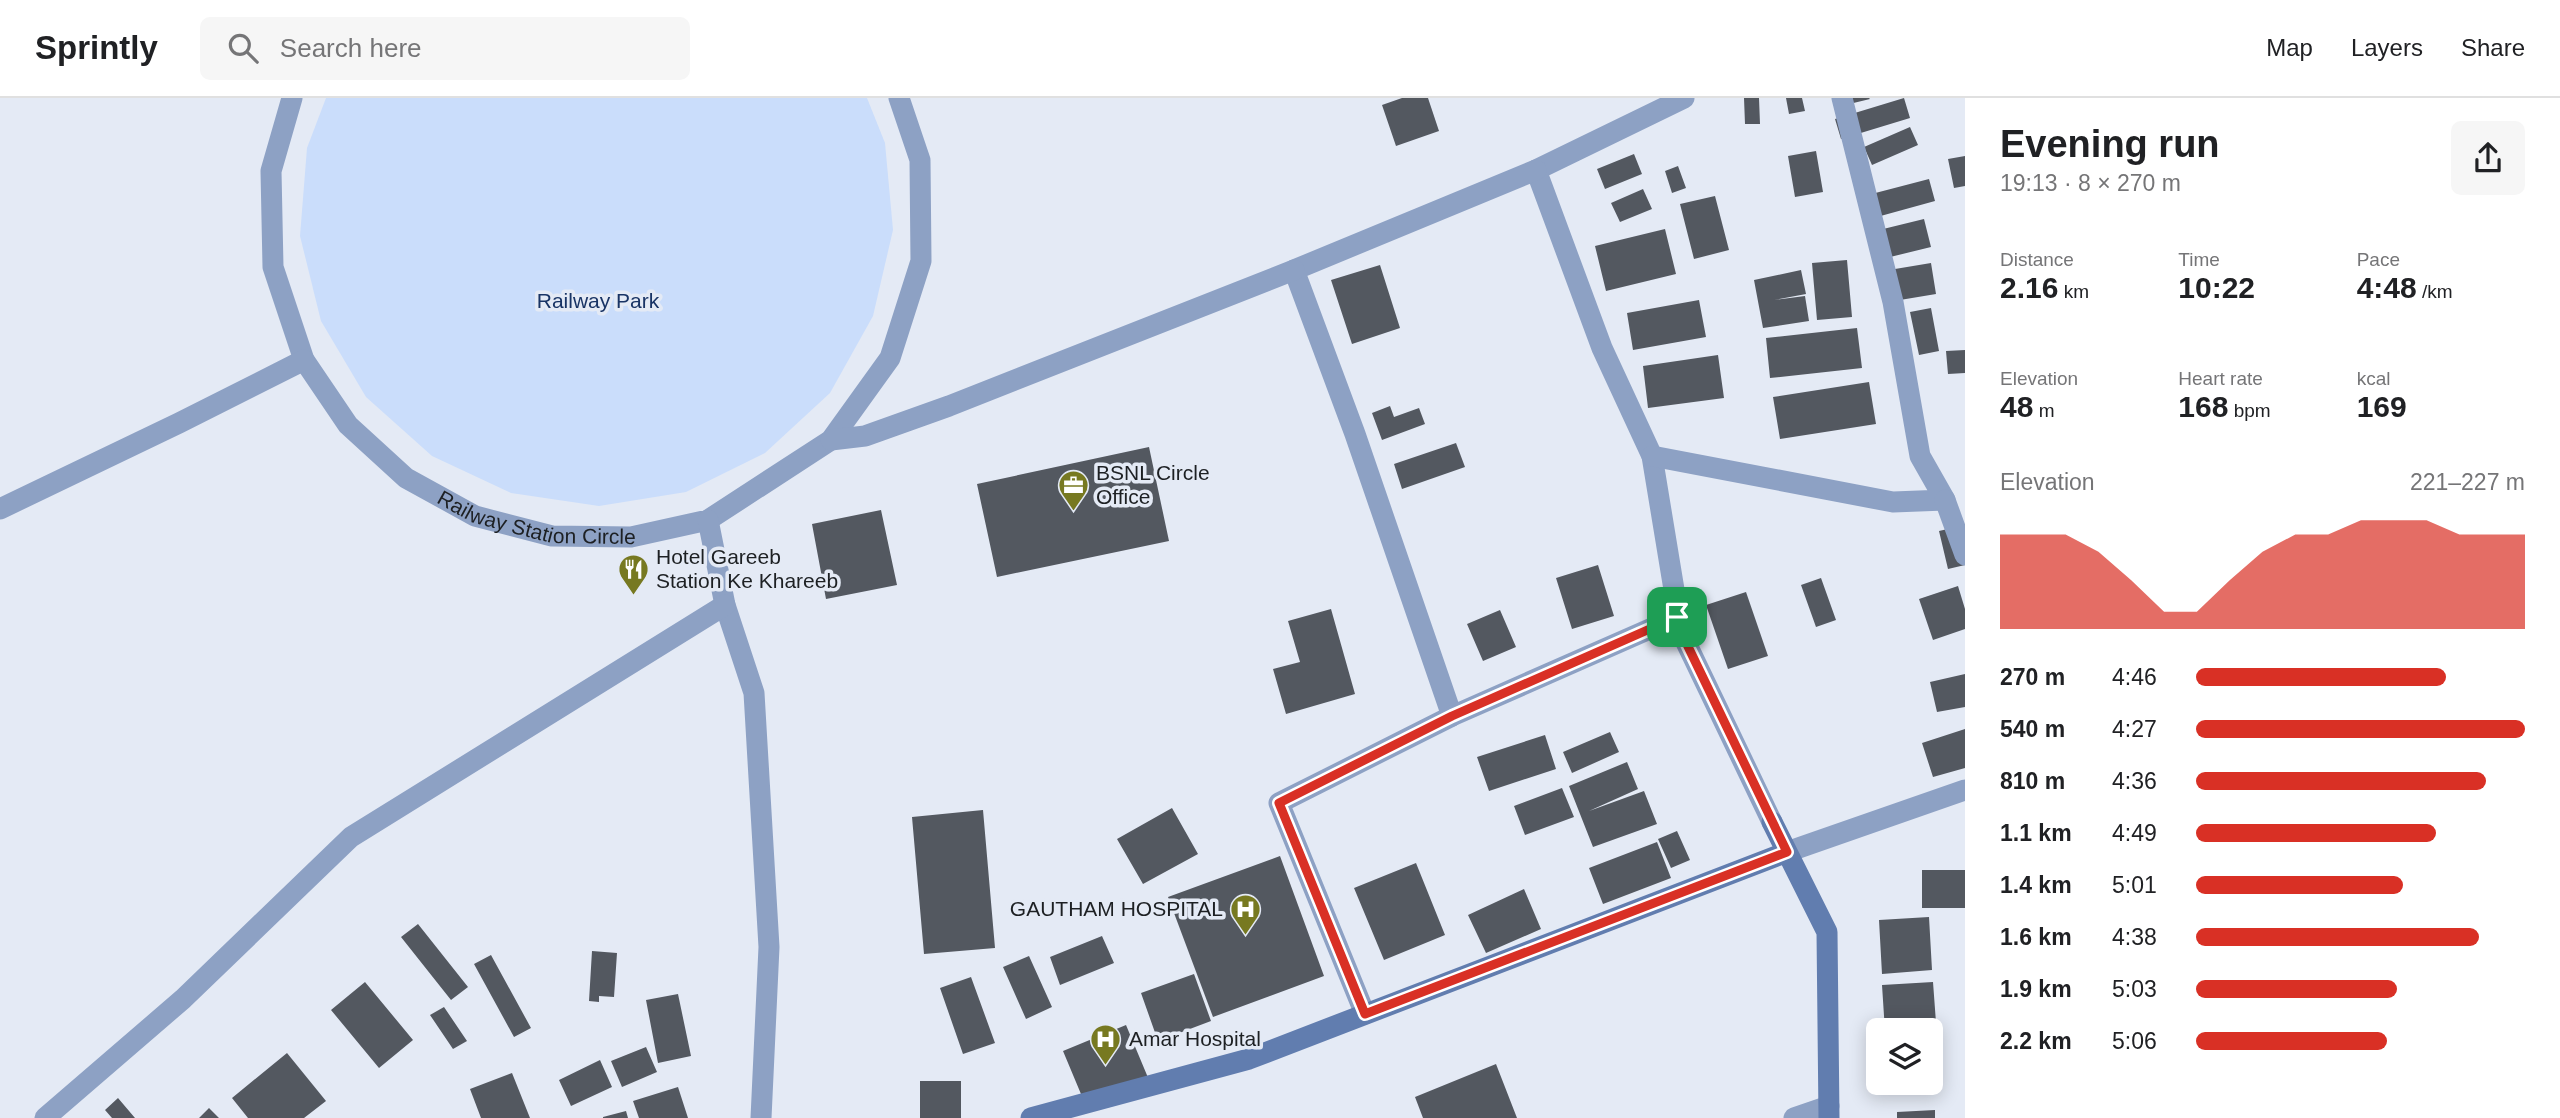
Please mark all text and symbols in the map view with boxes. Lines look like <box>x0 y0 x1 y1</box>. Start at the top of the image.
search box <box>200 17 690 80</box>
text: Sprintly <box>35 29 158 66</box>
icon: search <box>224 29 262 67</box>
text: Search here <box>280 33 422 63</box>
text: Map <box>2266 34 2313 61</box>
text: Layers <box>2351 34 2423 61</box>
text: Share <box>2461 34 2525 61</box>
button: share <box>2451 121 2525 195</box>
text: Evening run <box>2000 123 2220 165</box>
text: 19:13 · 8 × 270 m <box>2000 170 2181 196</box>
text: Distance <box>2000 249 2074 270</box>
text: Time <box>2178 249 2220 270</box>
text: Pace <box>2357 249 2400 270</box>
text: 2.16 <box>2000 271 2058 304</box>
text: 10:22 <box>2178 271 2255 304</box>
text: 4:48 <box>2357 271 2417 304</box>
text: km <box>2058 281 2089 302</box>
text: /km <box>2417 281 2453 302</box>
park label: Railway Park <box>537 289 660 312</box>
text: Elevation <box>2000 368 2078 389</box>
text: Heart rate <box>2178 368 2263 389</box>
text: kcal <box>2357 368 2390 389</box>
text: 48 <box>2000 390 2033 423</box>
text: 168 <box>2178 390 2228 423</box>
text: 169 <box>2357 390 2407 423</box>
text: m <box>2033 400 2054 421</box>
text: bpm <box>2228 400 2271 421</box>
place label: BSNL Circle Office <box>1096 461 1210 508</box>
office icon: BSNL Circle Office <box>1056 468 1090 512</box>
text: Elevation <box>2000 469 2095 495</box>
text: 221–227 m <box>2410 469 2525 495</box>
street label: Railway Station Circle <box>434 486 636 548</box>
place label: Hotel Gareeb Station Ke Khareeb <box>656 545 838 592</box>
restaurant icon: Hotel Gareeb Station Ke Khareeb <box>616 552 650 596</box>
pin <box>1647 587 1707 647</box>
icon: arrive <box>1658 598 1696 636</box>
text: 270 m <box>2000 664 2065 690</box>
text: 4:46 <box>2112 664 2157 690</box>
text: 540 m <box>2000 716 2065 742</box>
text: 4:27 <box>2112 716 2157 742</box>
text: 810 m <box>2000 768 2065 794</box>
text: 4:36 <box>2112 768 2157 794</box>
text: 1.1 km <box>2000 820 2072 846</box>
text: 4:49 <box>2112 820 2157 846</box>
text: 1.4 km <box>2000 872 2072 898</box>
text: 5:01 <box>2112 872 2157 898</box>
hospital icon: GAUTHAM HOSPITAL <box>1229 892 1263 936</box>
place label: GAUTHAM HOSPITAL <box>1010 897 1223 920</box>
text: 1.6 km <box>2000 924 2072 950</box>
text: 4:38 <box>2112 924 2157 950</box>
text: 1.9 km <box>2000 976 2072 1002</box>
text: 5:03 <box>2112 976 2157 1002</box>
map controls <box>1866 1018 1943 1095</box>
button: layers <box>1866 1018 1943 1095</box>
hospital icon: Amar Hospital <box>1089 1022 1123 1066</box>
place label: Amar Hospital <box>1129 1027 1261 1050</box>
text: 2.2 km <box>2000 1028 2072 1054</box>
text: 5:06 <box>2112 1028 2157 1054</box>

